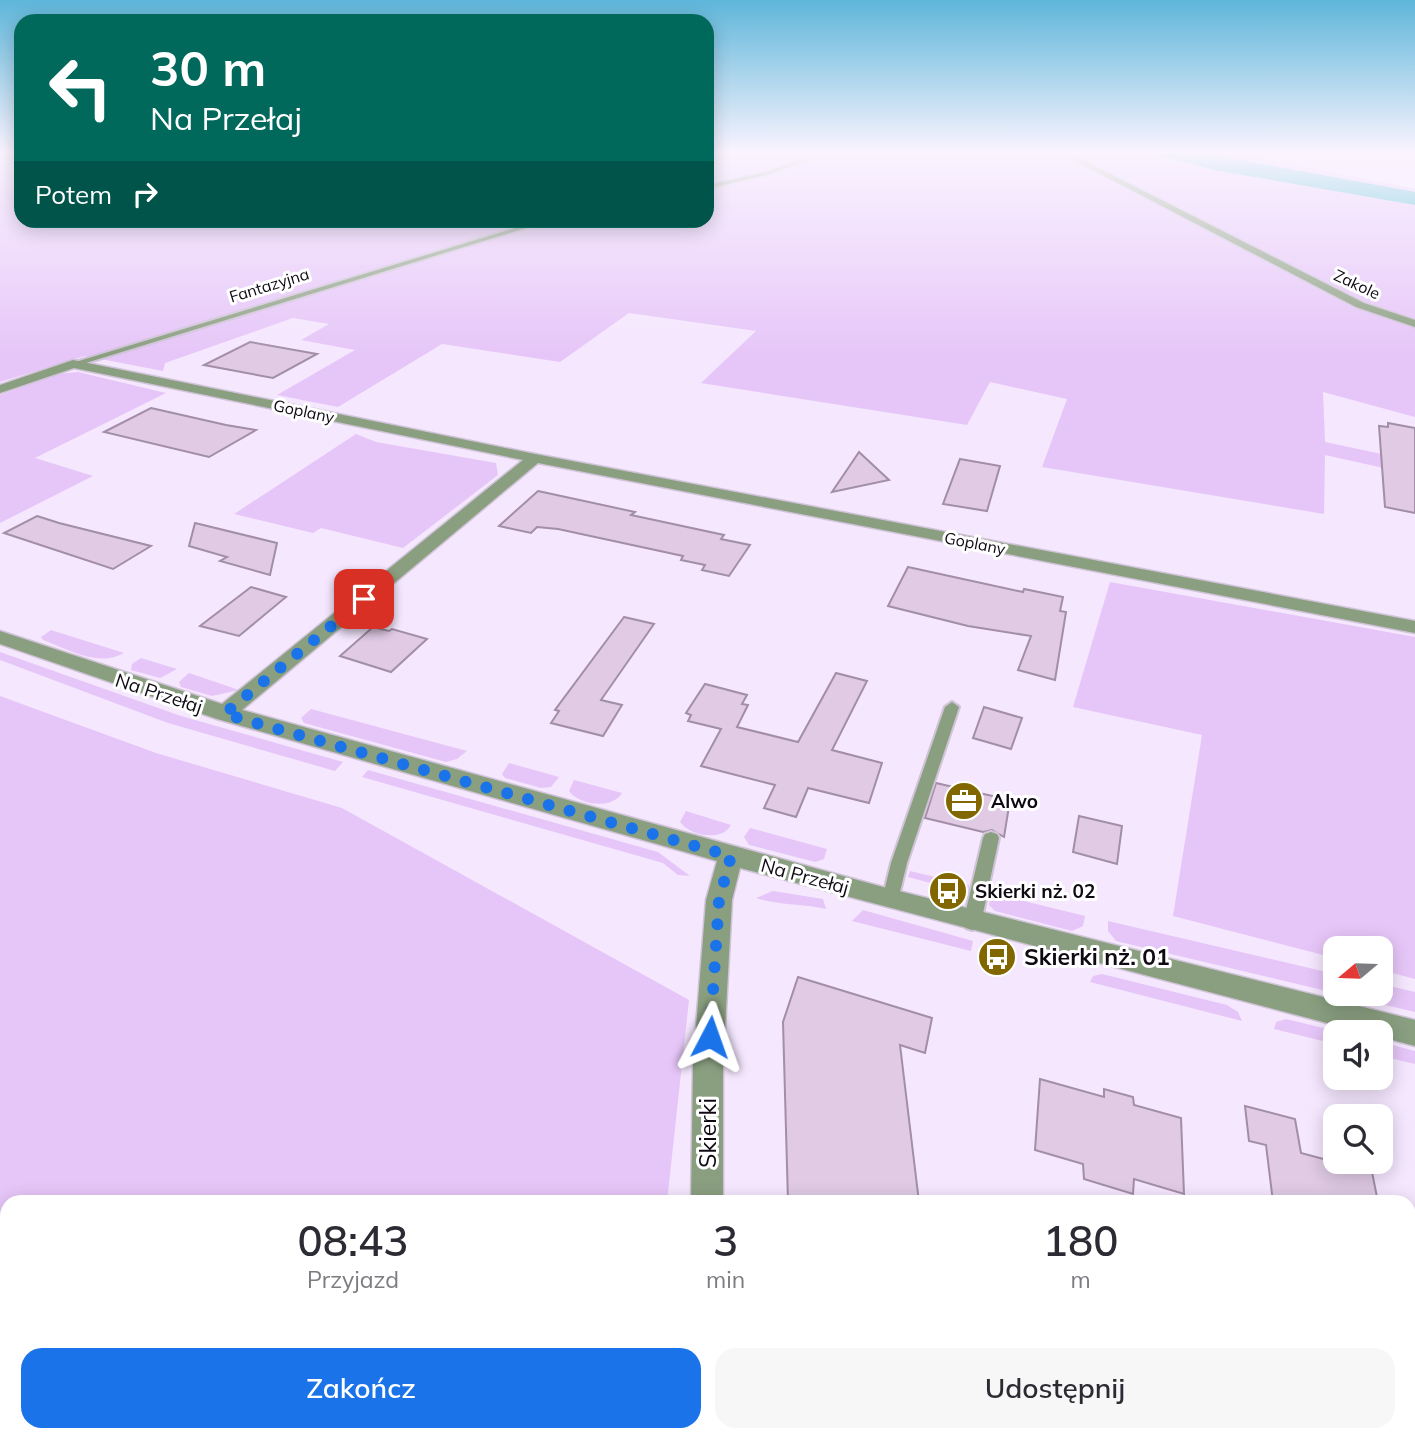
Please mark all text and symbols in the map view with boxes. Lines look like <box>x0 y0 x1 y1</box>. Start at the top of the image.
text: 30 m <box>150 37 266 98</box>
icon: left <box>35 42 126 133</box>
text: Na Przełaj <box>150 98 302 138</box>
icon: right <box>126 175 164 213</box>
text: Potem <box>35 178 112 211</box>
street label: Fantazyjna <box>227 263 311 307</box>
street label: Zakole <box>1331 265 1383 303</box>
street label: Goplany <box>272 395 337 427</box>
street label: Goplany <box>943 527 1008 559</box>
pin <box>334 569 394 629</box>
icon: arrive <box>345 580 383 618</box>
street label: Na Przełaj <box>112 668 206 718</box>
office icon: Alwo <box>943 780 985 822</box>
place label: Alwo <box>991 789 1038 813</box>
street label: Na Przełaj <box>758 853 852 899</box>
bus stop icon: Skierki nż. 02 <box>927 870 969 912</box>
place label: Skierki nż. 02 <box>975 879 1095 903</box>
bus stop icon: Skierki nż. 01 <box>976 936 1018 978</box>
north arrow <box>1323 936 1393 1006</box>
map controls <box>1323 936 1393 1174</box>
place label: Skierki nż. 01 <box>1024 942 1170 971</box>
position arrow <box>673 1000 747 1074</box>
button: sound <box>1323 1020 1393 1090</box>
street label: Skierki <box>693 1098 722 1168</box>
button: search <box>1323 1104 1393 1174</box>
text: 08:43 <box>298 1214 408 1267</box>
text: 3 <box>713 1214 738 1267</box>
text: 180 <box>1043 1214 1118 1267</box>
text: Przyjazd <box>307 1265 399 1294</box>
text: min <box>706 1265 745 1294</box>
text: m <box>1070 1265 1091 1294</box>
button: Zakończ <box>21 1348 701 1428</box>
button: Udostępnij <box>715 1348 1395 1428</box>

